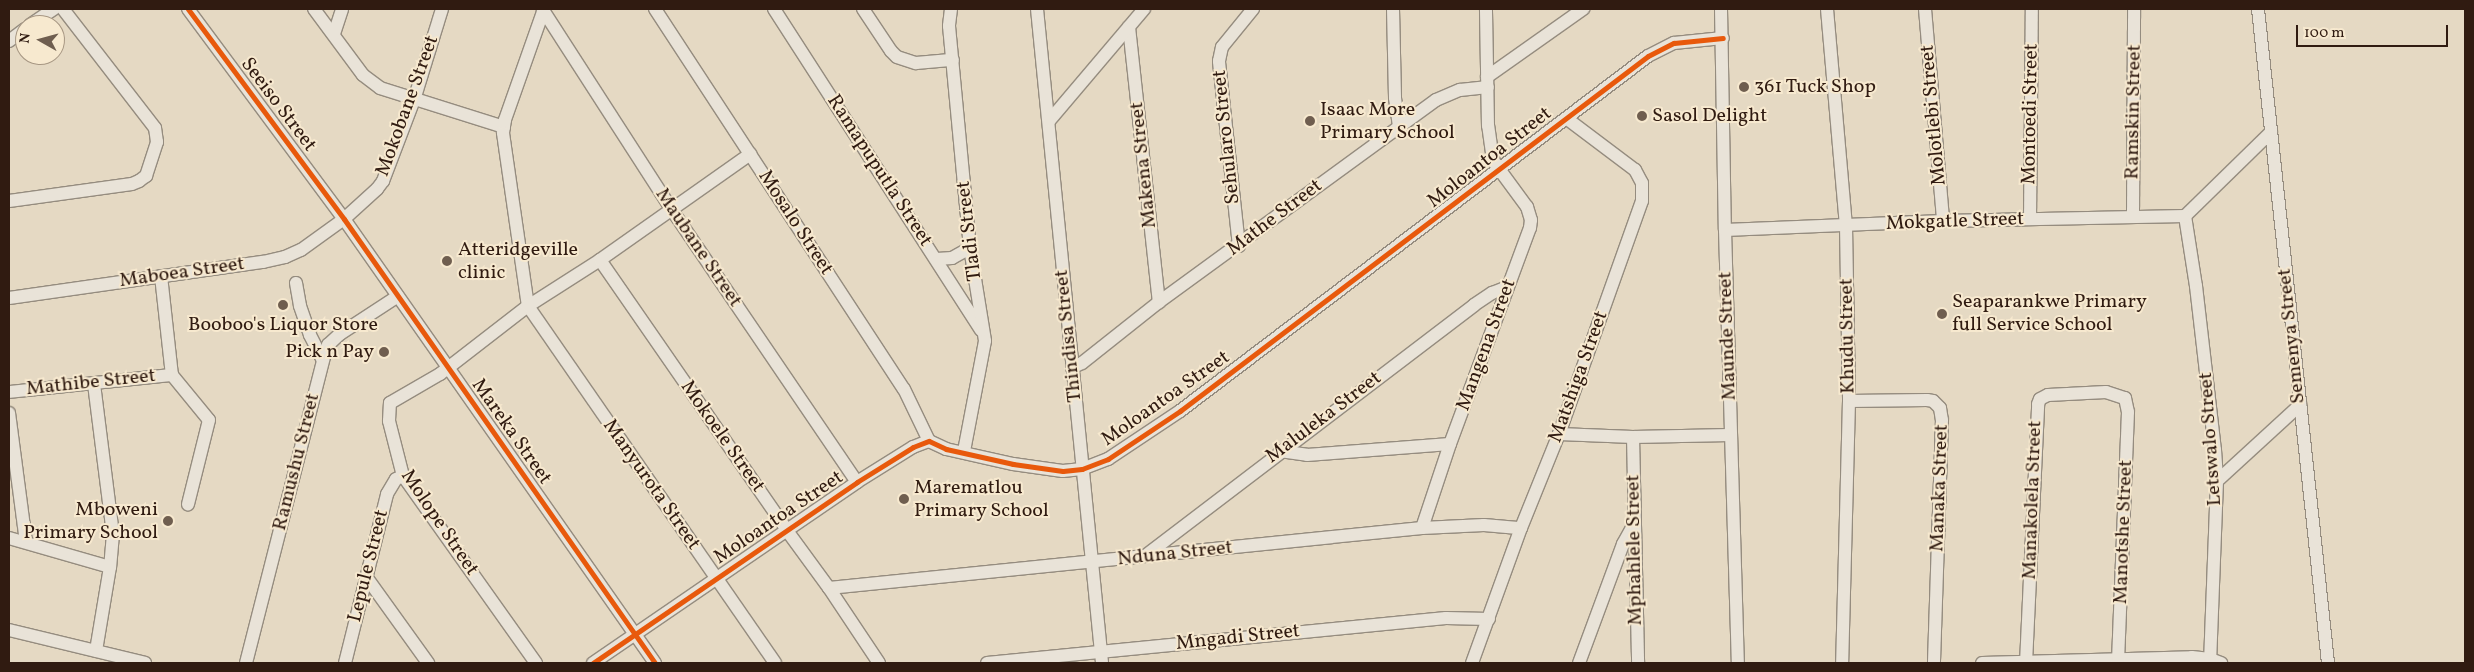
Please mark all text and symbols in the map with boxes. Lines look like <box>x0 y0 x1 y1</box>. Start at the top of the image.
north arrow <box>15 15 65 65</box>
scale bar <box>2299 15 2452 47</box>
text: 100 m <box>2304 23 2344 44</box>
text: N <box>16 32 36 44</box>
street label: Mokobane Street <box>371 32 445 180</box>
street label: Montoedi Street <box>2018 43 2044 185</box>
street label: Molotlebi Street <box>1916 44 1952 186</box>
street label: Ramskin Street <box>2121 44 2147 180</box>
street label: Seeiso Street <box>235 53 321 157</box>
street label: Sehularo Street <box>1208 69 1246 205</box>
place label: 361 Tuck Shop <box>1754 75 1877 99</box>
marker: 361 Tuck Shop <box>1738 81 1750 93</box>
street label: Ramapuputla Street <box>821 91 937 251</box>
place label: Isaac More Primary School <box>1320 98 1455 145</box>
street label: Makena Street <box>1125 101 1163 229</box>
street label: Moloantoa Street <box>1423 102 1557 214</box>
place label: Sasol Delight <box>1652 104 1767 128</box>
marker: Sasol Delight <box>1636 110 1648 122</box>
marker: Isaac More Primary School <box>1304 115 1316 127</box>
street label: Mosalo Street <box>752 166 838 280</box>
street label: Mathe Street <box>1223 174 1327 262</box>
street label: Tladi Street <box>952 179 988 283</box>
street label: Maubane Street <box>649 184 747 312</box>
street label: Mokgatle Street <box>1885 208 2025 236</box>
place label: Atteridgeville clinic <box>458 238 578 285</box>
street label: Maboea Street <box>118 252 246 294</box>
marker: Atteridgeville clinic <box>440 254 454 268</box>
street label: Semenya Street <box>2273 267 2311 405</box>
street label: Thindisa Street <box>1050 268 1088 404</box>
street label: Maunde Street <box>1714 271 1742 401</box>
street label: Mangena Street <box>1452 276 1522 414</box>
street label: Khudu Street <box>1835 278 1861 394</box>
place label: Seaparankwe Primary full Service School <box>1952 290 2147 337</box>
marker: Booboo's Liquor Store <box>277 299 289 311</box>
street label: Matshiga Street <box>1544 308 1614 446</box>
marker: Seaparankwe Primary full Service School <box>1936 308 1948 320</box>
place label: Booboo's Liquor Store <box>188 313 378 337</box>
place label: Pick n Pay <box>285 340 374 364</box>
marker: Pick n Pay <box>378 346 390 358</box>
street label: Moloantoa Street <box>1097 346 1235 452</box>
street label: Mathibe Street <box>25 364 157 402</box>
street label: Maluleka Street <box>1261 367 1387 469</box>
street label: Letswalo Street <box>2194 371 2228 507</box>
street label: Mareka Street <box>466 374 556 490</box>
street label: Mokoele Street <box>675 376 769 498</box>
street label: Ramushu Street <box>268 391 326 533</box>
street label: Manyurota Street <box>597 415 705 555</box>
street label: Manakolela Street <box>2018 420 2048 580</box>
street label: Manaka Street <box>1926 424 1954 552</box>
street label: Manotshe Street <box>2109 459 2139 605</box>
street label: Molope Street <box>395 465 483 581</box>
street label: Moloantoa Street <box>710 466 848 570</box>
street label: Mphahlele Street <box>1622 474 1648 626</box>
place label: Marematlou Primary School <box>914 476 1049 523</box>
marker: Marematlou Primary School <box>898 493 910 505</box>
place label: Mboweni Primary School <box>23 498 158 545</box>
street label: Lepule Street <box>343 507 395 625</box>
marker: Mboweni Primary School <box>162 515 174 527</box>
street label: Nduna Street <box>1116 536 1234 572</box>
street label: Mngadi Street <box>1175 620 1301 656</box>

